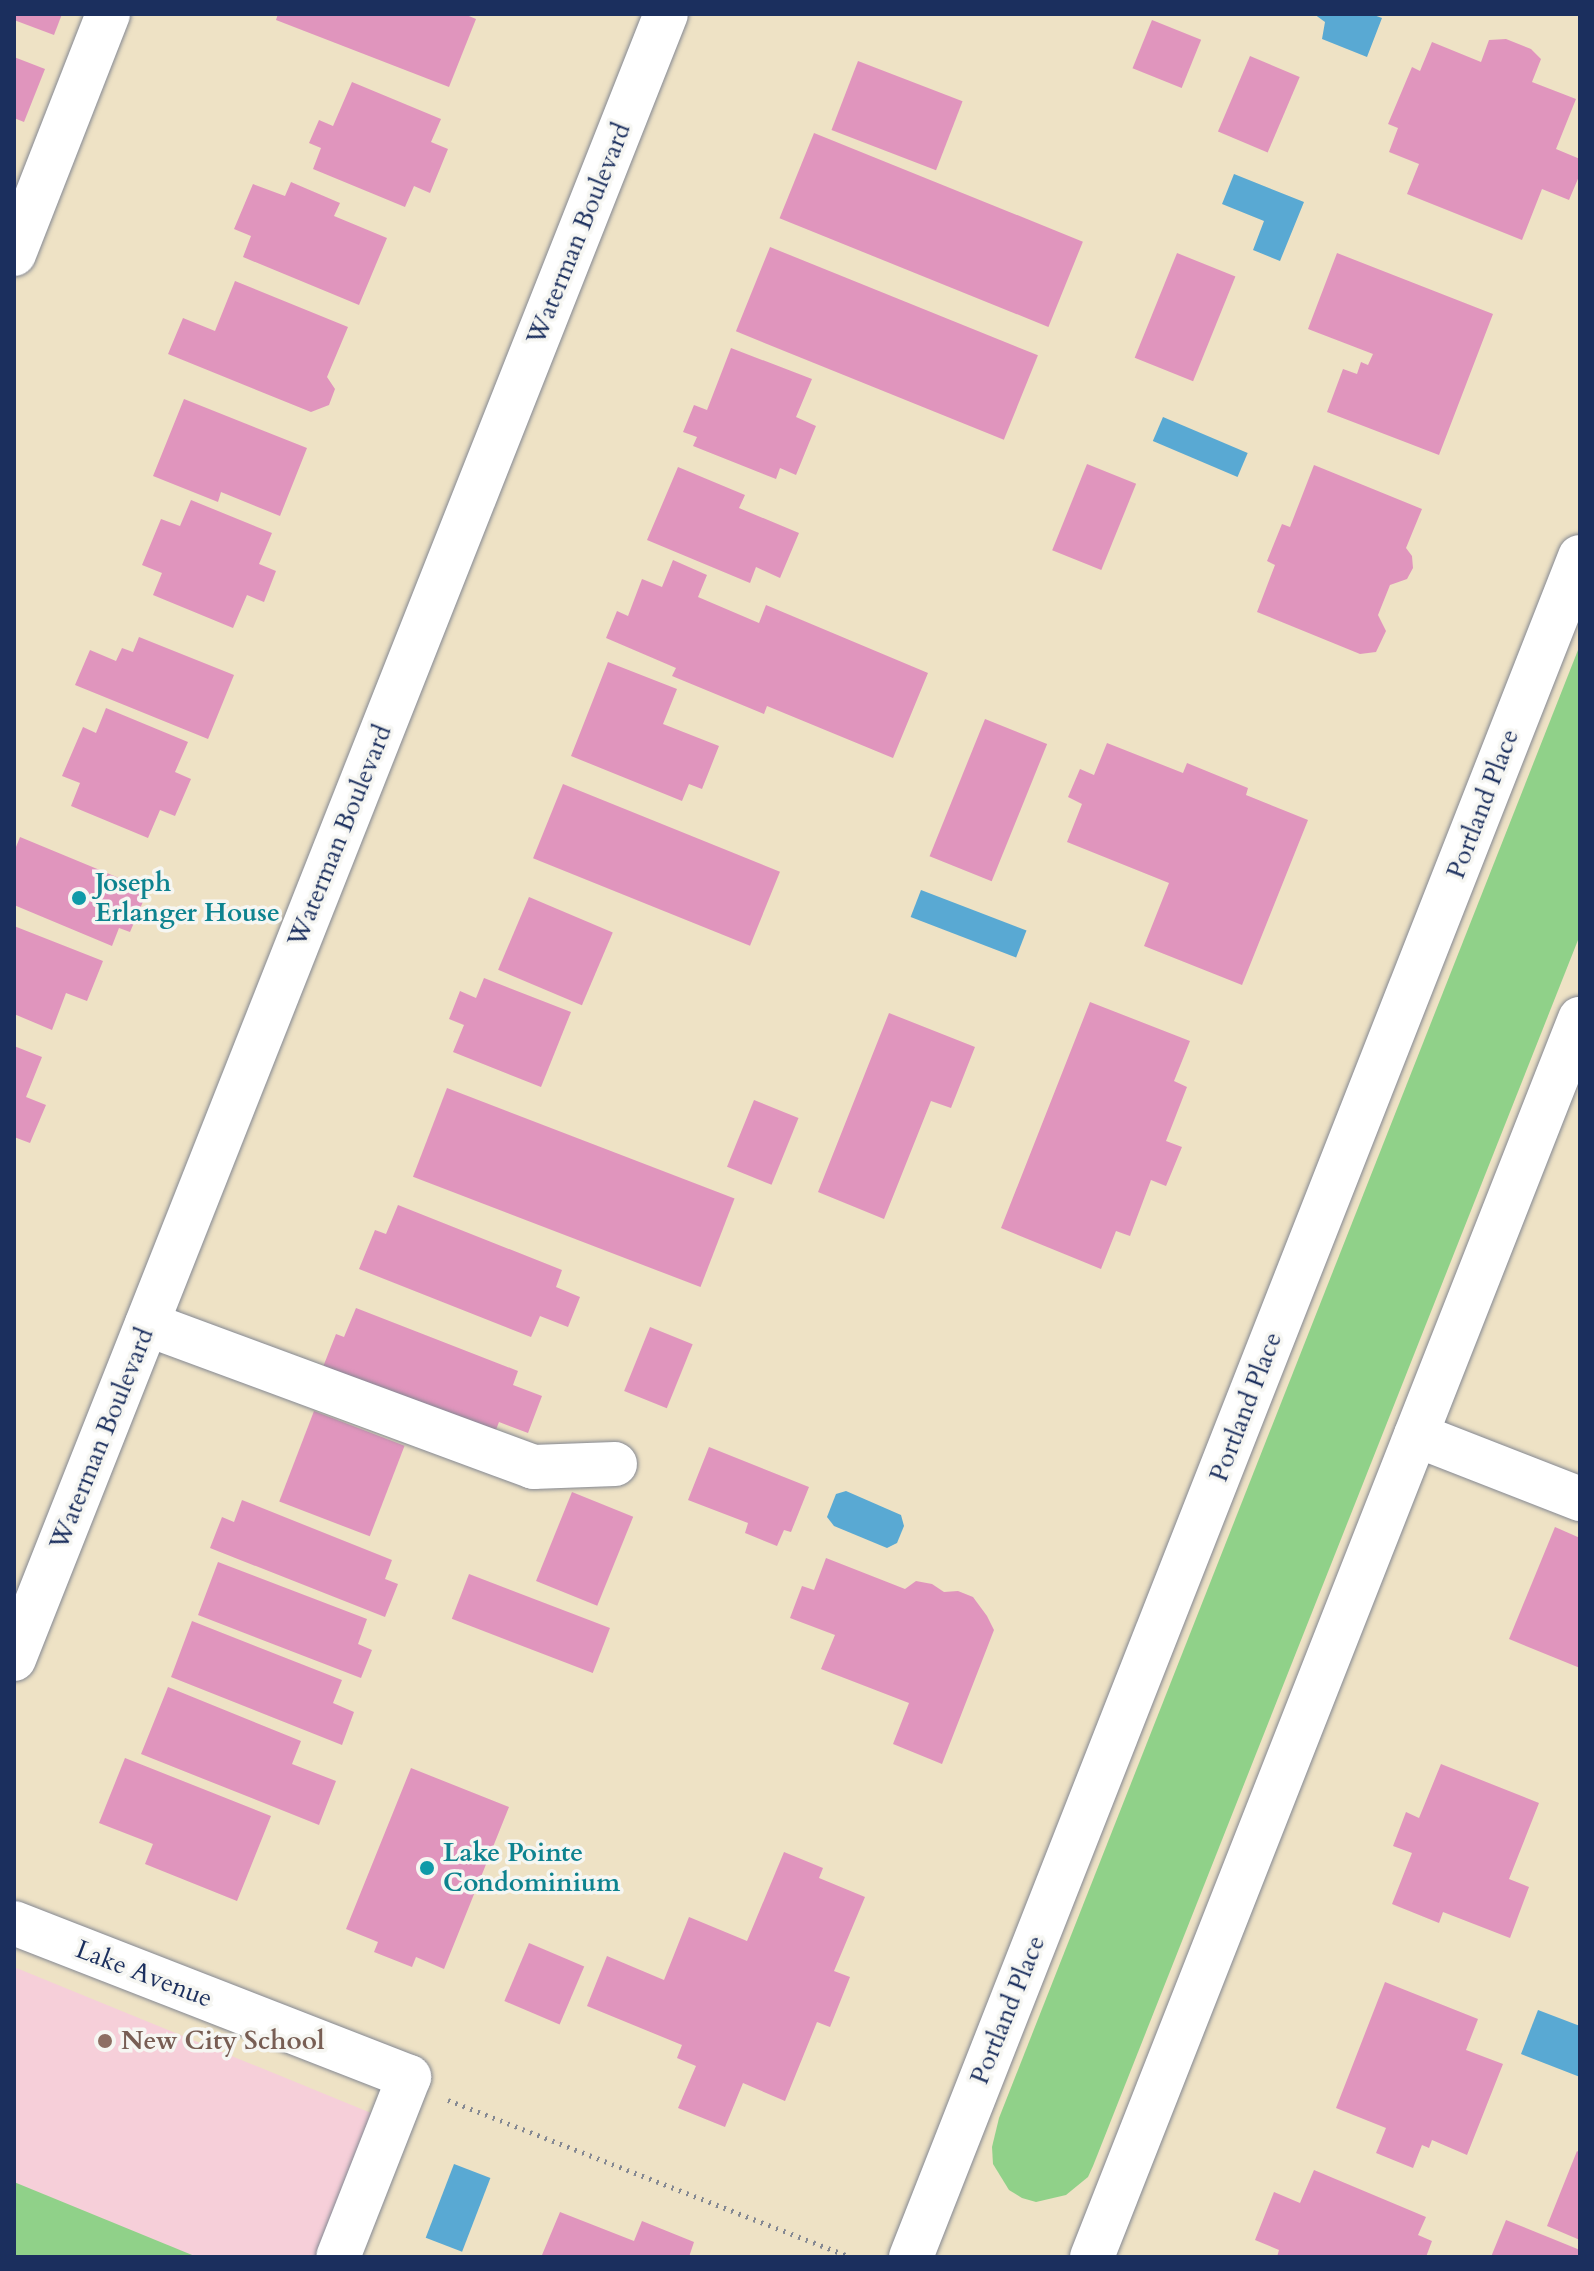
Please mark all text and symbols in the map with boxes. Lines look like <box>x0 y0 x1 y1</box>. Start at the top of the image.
street label: Waterman Boulevard <box>520 118 638 350</box>
street label: Waterman Boulevard <box>281 720 399 952</box>
street label: Portland Place <box>1440 725 1526 883</box>
place label: Joseph Erlanger House <box>95 867 280 928</box>
marker: Joseph Erlanger House <box>70 889 88 907</box>
street label: Waterman Boulevard <box>43 1323 161 1555</box>
street label: Portland Place <box>1203 1328 1289 1486</box>
place label: Lake Pointe Condominium <box>443 1837 620 1898</box>
marker: Lake Pointe Condominium <box>418 1859 436 1877</box>
street label: Portland Place <box>964 1931 1052 2089</box>
street label: Lake Avenue <box>71 1934 217 2014</box>
place label: New City School <box>121 2025 324 2057</box>
marker: New City School <box>96 2032 114 2050</box>

